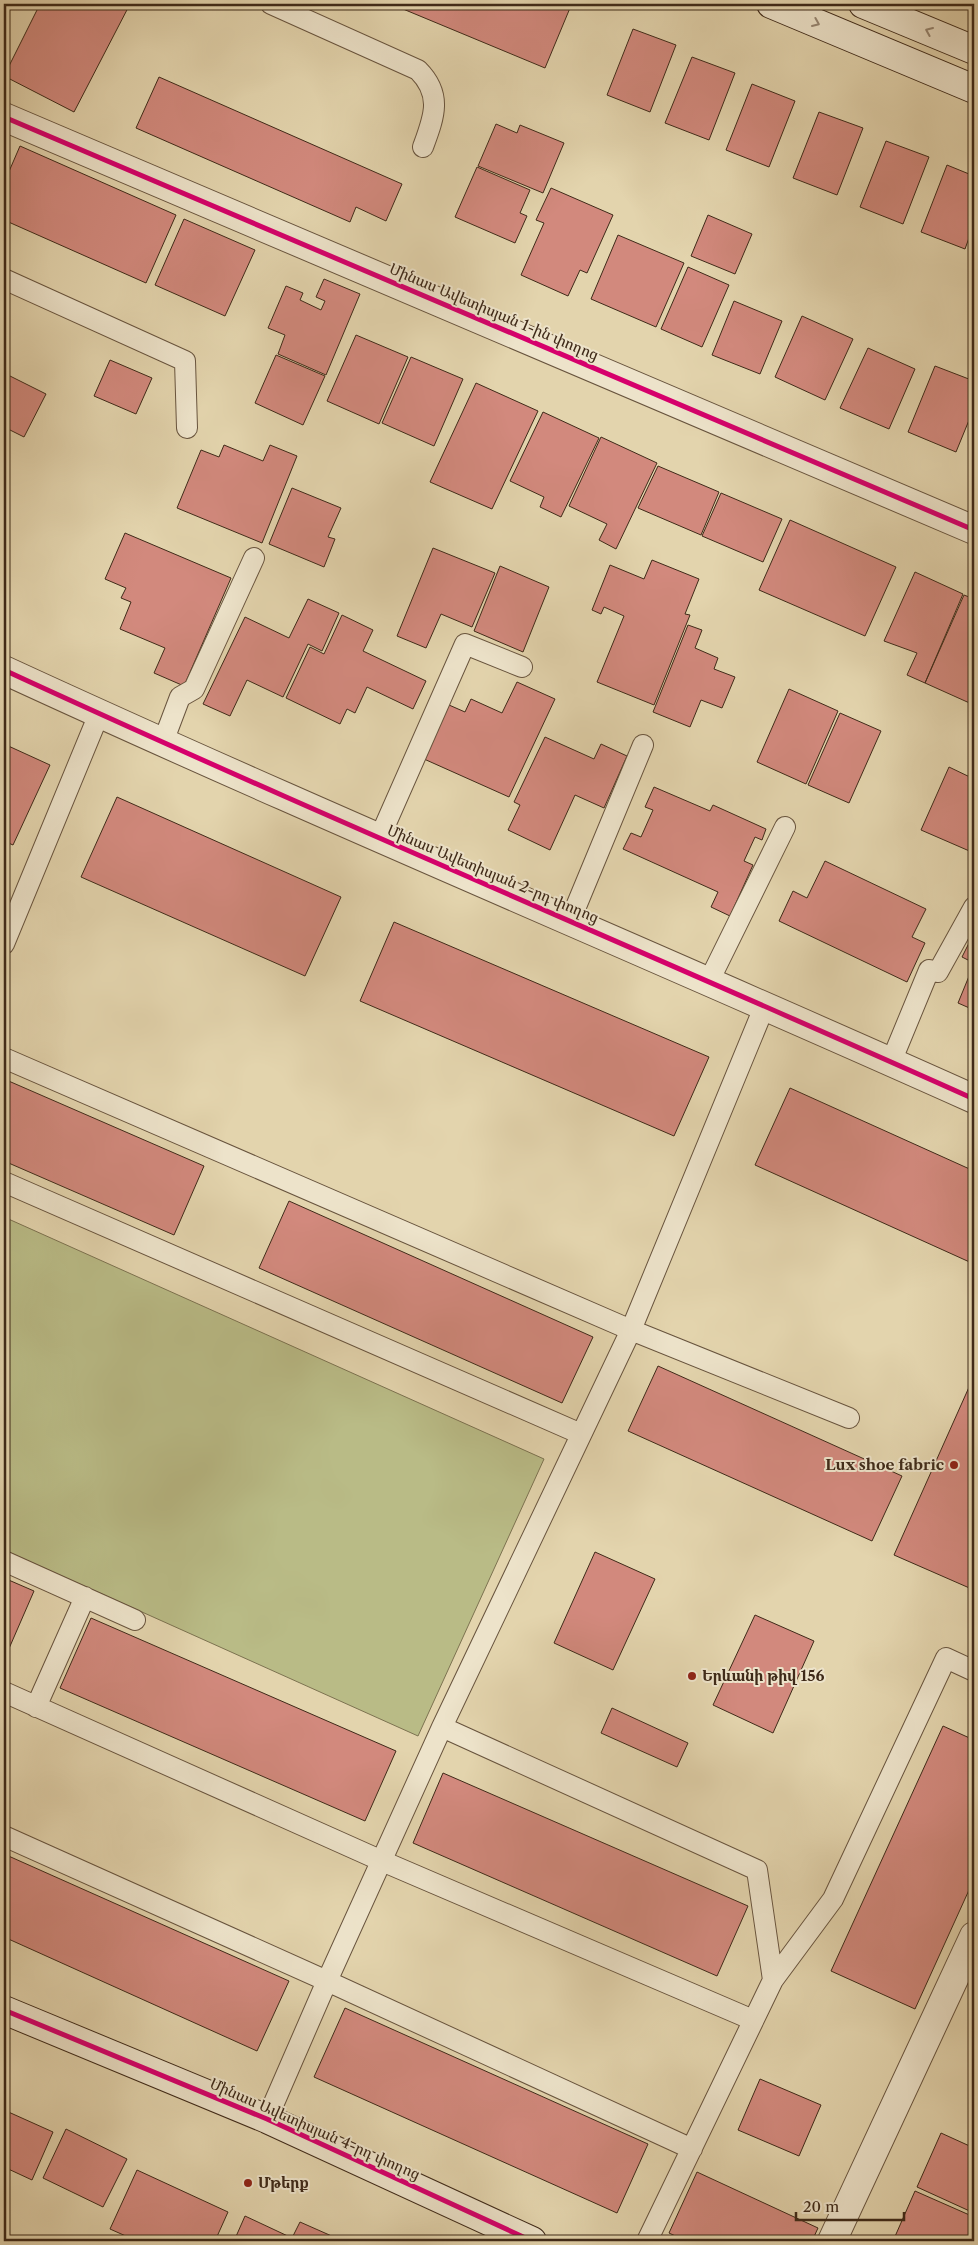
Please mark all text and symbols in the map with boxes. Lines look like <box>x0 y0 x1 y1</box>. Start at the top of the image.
one-way arrow <box>811 16 820 27</box>
one-way arrow <box>925 27 934 38</box>
street label: Մինաս Ավետիսյան 1-ին փողոց <box>387 259 602 364</box>
street label: Մինաս Ավետիսյան 2-րդ փողոց <box>384 820 602 927</box>
place label: Lux shoe fabric <box>825 1455 944 1474</box>
marker: Lux shoe fabric <box>948 1459 960 1471</box>
place label: Երևանի թիվ 156 <box>702 1666 825 1685</box>
marker: Երևանի թիվ 156 <box>686 1670 698 1682</box>
street label: Մինաս Ավետիսյան 4-րդ փողոց <box>207 2073 423 2184</box>
place label: Մթերք <box>258 2173 309 2192</box>
marker: Մթերք <box>242 2177 254 2189</box>
scale bar <box>796 2190 903 2222</box>
text: 20 m <box>803 2197 839 2216</box>

